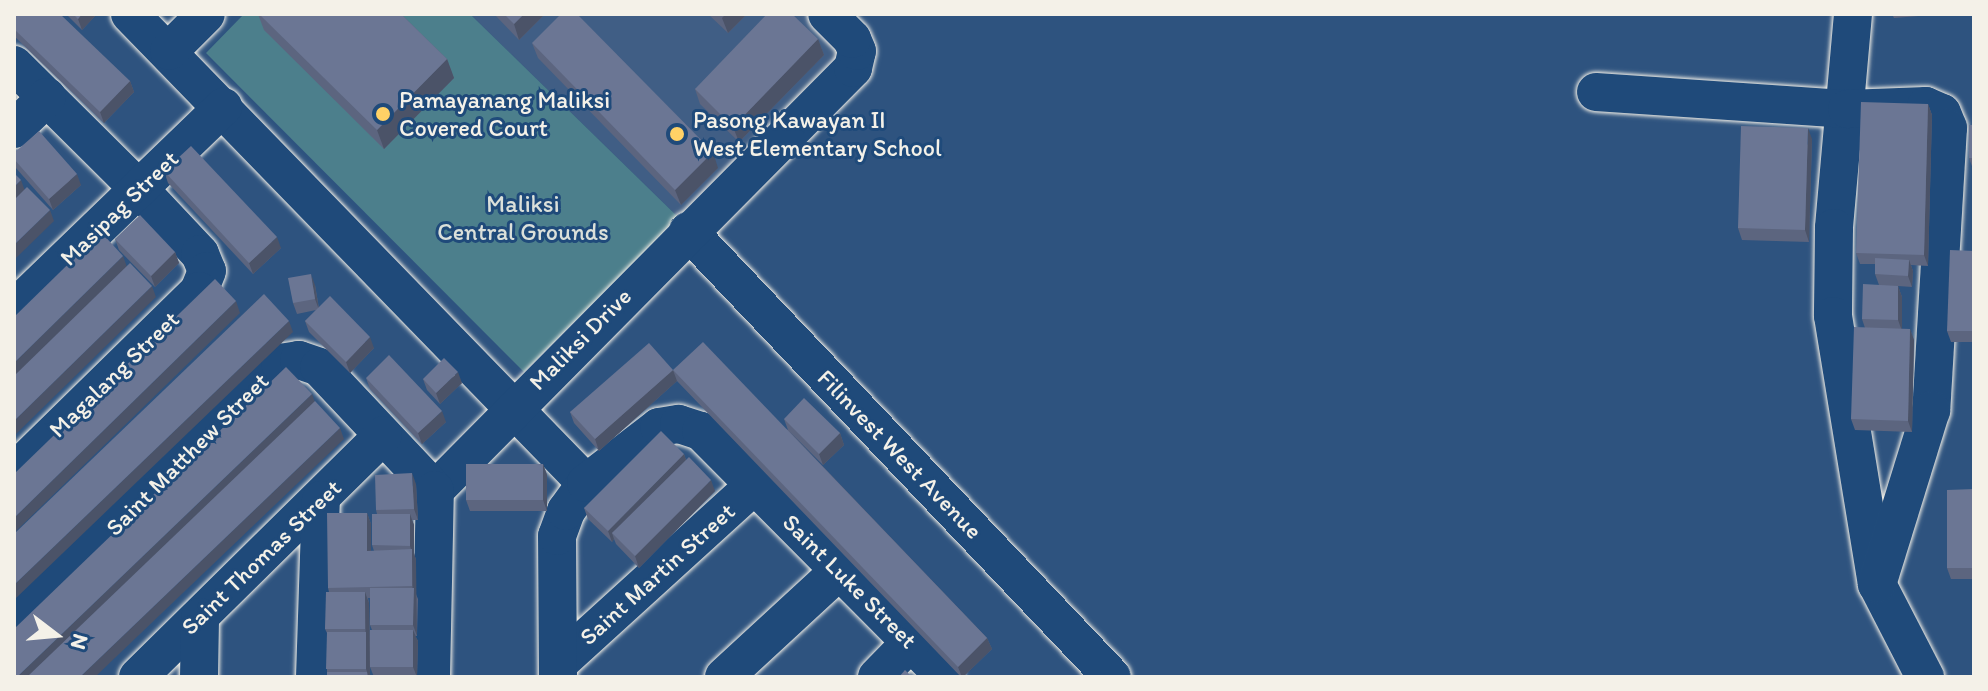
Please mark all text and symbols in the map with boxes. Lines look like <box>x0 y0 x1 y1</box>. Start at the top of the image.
place label: Pamayanang Maliksi Covered Court <box>399 86 611 142</box>
marker: Pamayanang Maliksi Covered Court <box>374 105 392 123</box>
place label: Pasong Kawayan II West Elementary School <box>693 106 941 162</box>
marker: Pasong Kawayan II West Elementary School <box>668 125 686 143</box>
street label: Masipag Street <box>54 144 184 272</box>
park label: Maliksi Central Grounds <box>438 190 608 246</box>
street label: Maliksi Drive <box>523 282 637 396</box>
street label: Magalang Street <box>43 305 185 443</box>
street label: Filinvest West Avenue <box>812 364 988 544</box>
street label: Saint Matthew Street <box>100 367 274 541</box>
street label: Saint Thomas Street <box>176 474 346 640</box>
street label: Saint Martin Street <box>574 497 740 651</box>
street label: Saint Luke Street <box>777 508 923 654</box>
north arrow <box>16 595 96 675</box>
text: N <box>65 631 95 653</box>

